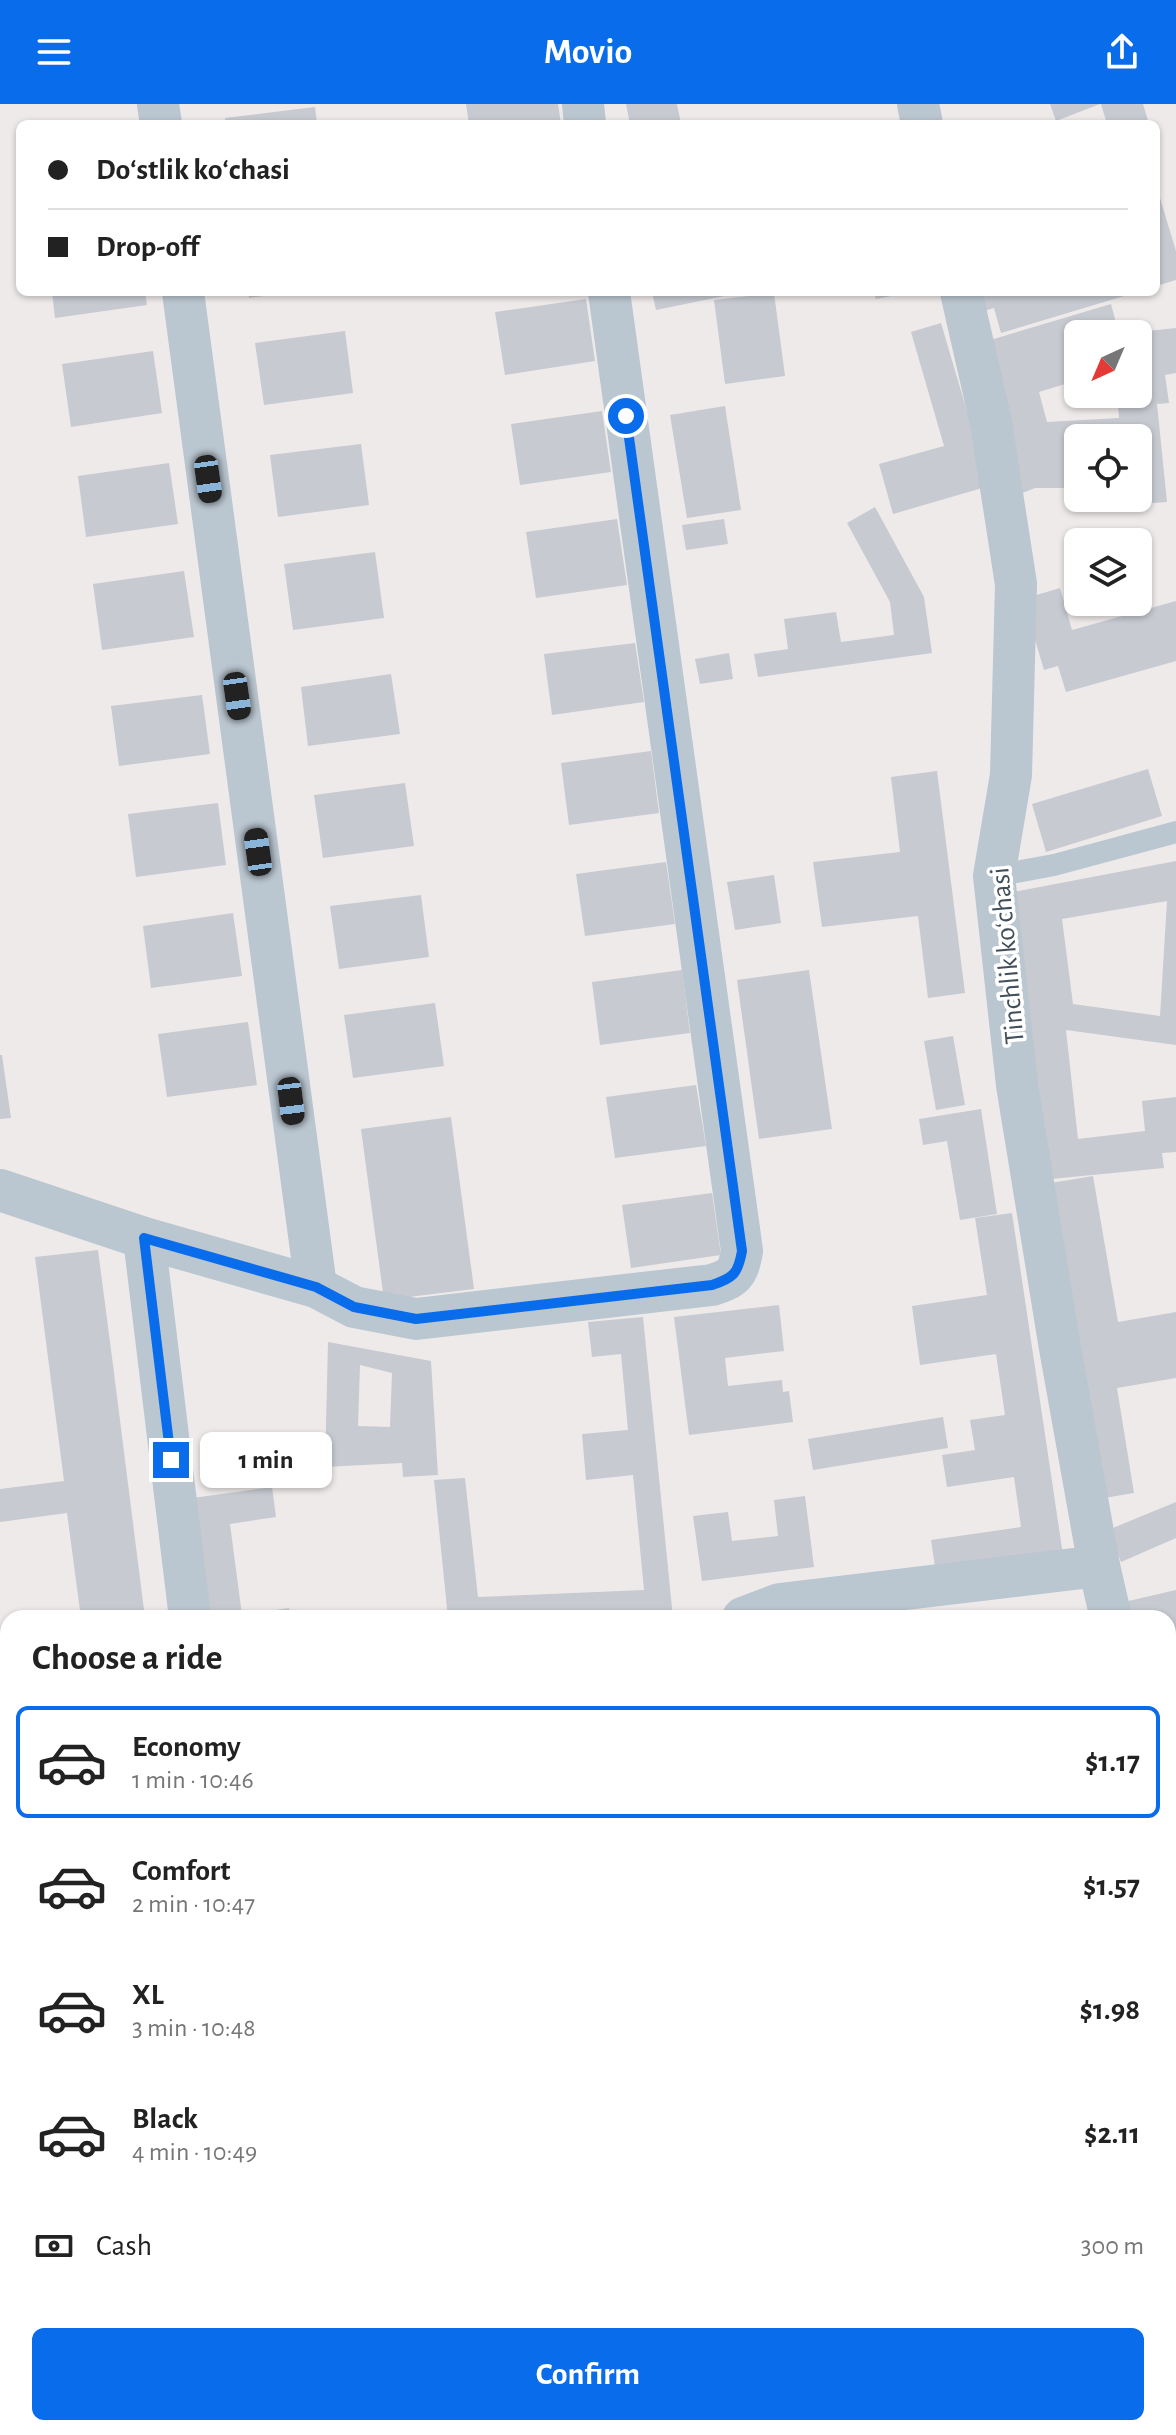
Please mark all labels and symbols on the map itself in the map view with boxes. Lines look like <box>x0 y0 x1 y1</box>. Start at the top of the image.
north arrow <box>1064 320 1152 408</box>
route start <box>608 398 644 434</box>
car <box>193 454 223 504</box>
car <box>222 671 252 721</box>
car <box>243 827 273 877</box>
street label: Tinchlik koʻchasi <box>986 866 1030 1045</box>
car <box>276 1076 306 1126</box>
callout: 1 min <box>199 1432 331 1488</box>
route end <box>153 1442 189 1478</box>

